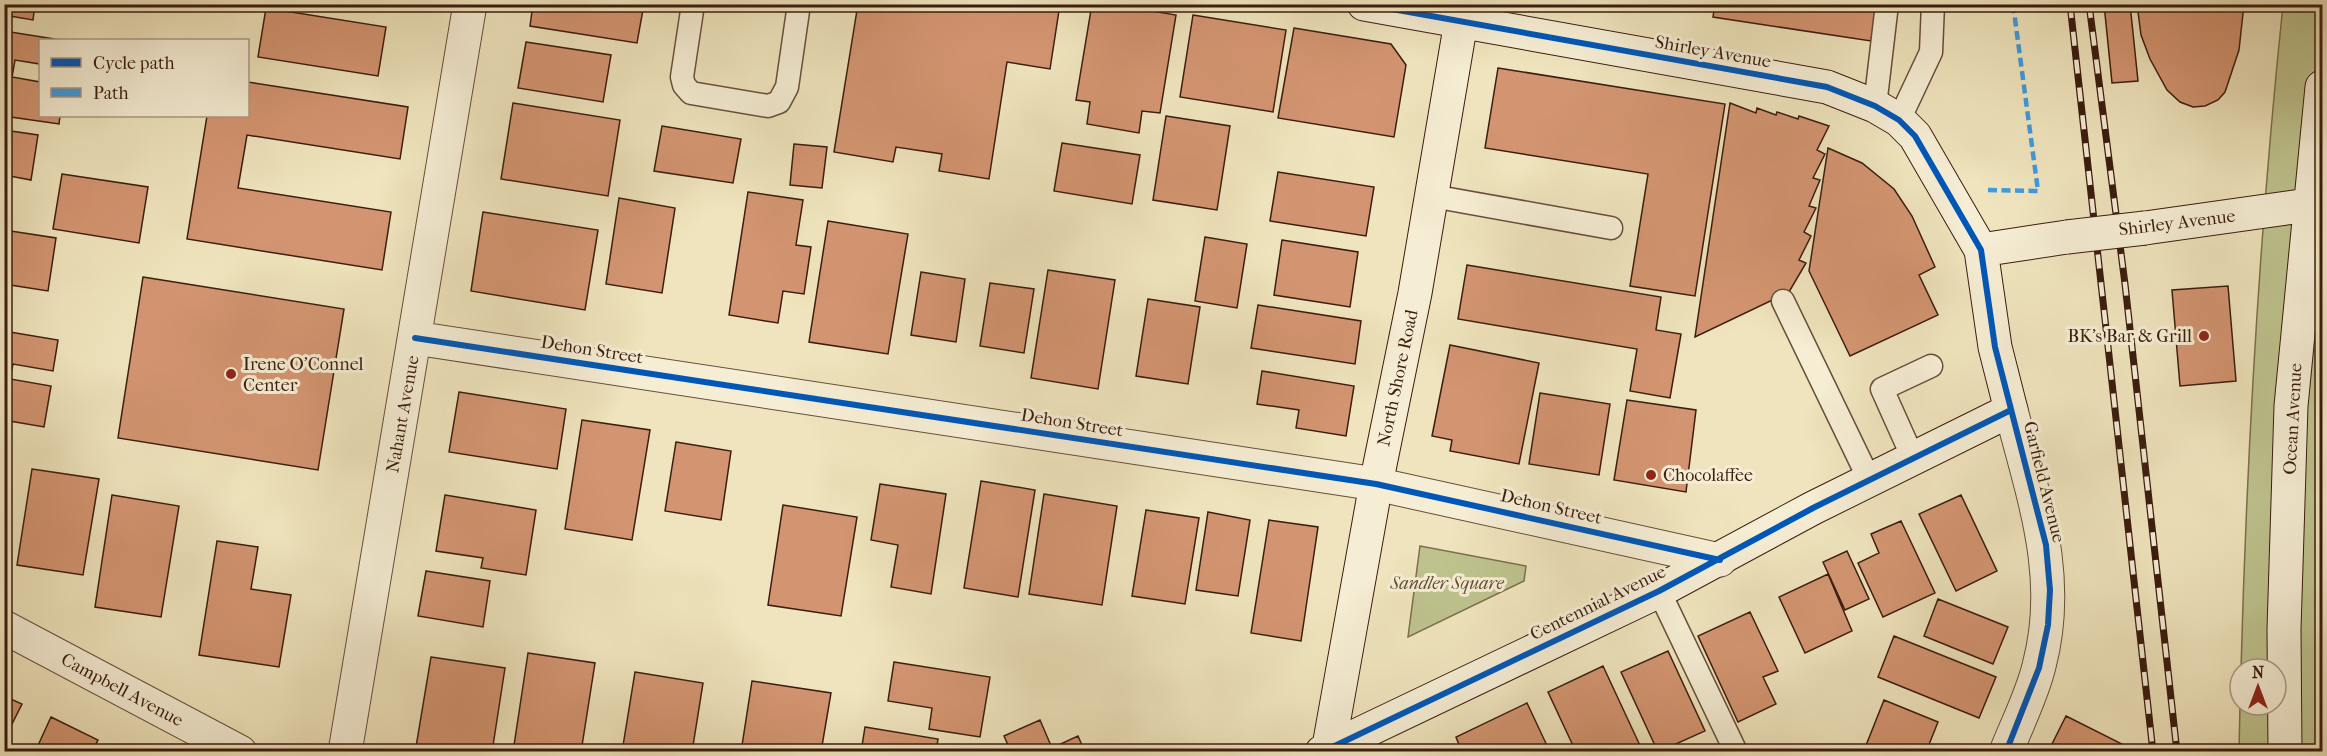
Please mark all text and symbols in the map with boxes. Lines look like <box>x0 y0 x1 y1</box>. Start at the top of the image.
street label: Shirley Avenue <box>1653 31 1773 73</box>
legend <box>39 39 249 117</box>
text: Cycle path <box>93 53 174 74</box>
text: Path <box>93 83 129 104</box>
street label: Shirley Avenue <box>2118 205 2237 241</box>
street label: North Shore Road <box>1373 308 1423 448</box>
place label: BK's Bar & Grill <box>2068 326 2192 347</box>
marker: BK's Bar & Grill <box>2197 329 2211 343</box>
street label: Dehon Street <box>539 332 645 369</box>
place label: Irene O'Connel Center <box>243 354 363 396</box>
street label: Nahant Avenue <box>382 354 424 474</box>
street label: Ocean Avenue <box>2280 363 2306 475</box>
marker: Irene O'Connel Center <box>224 367 238 381</box>
street label: Dehon Street <box>1019 405 1125 442</box>
street label: Garfield Avenue <box>2019 419 2069 545</box>
place label: Chocolaffee <box>1663 465 1753 486</box>
marker: Chocolaffee <box>1644 468 1658 482</box>
street label: Dehon Street <box>1498 485 1604 529</box>
street label: Centennial Avenue <box>1527 561 1669 645</box>
park label: Sandler Square <box>1389 573 1505 594</box>
street label: Campbell Avenue <box>57 649 187 731</box>
north arrow <box>2228 657 2288 717</box>
text: N <box>2252 663 2265 682</box>

